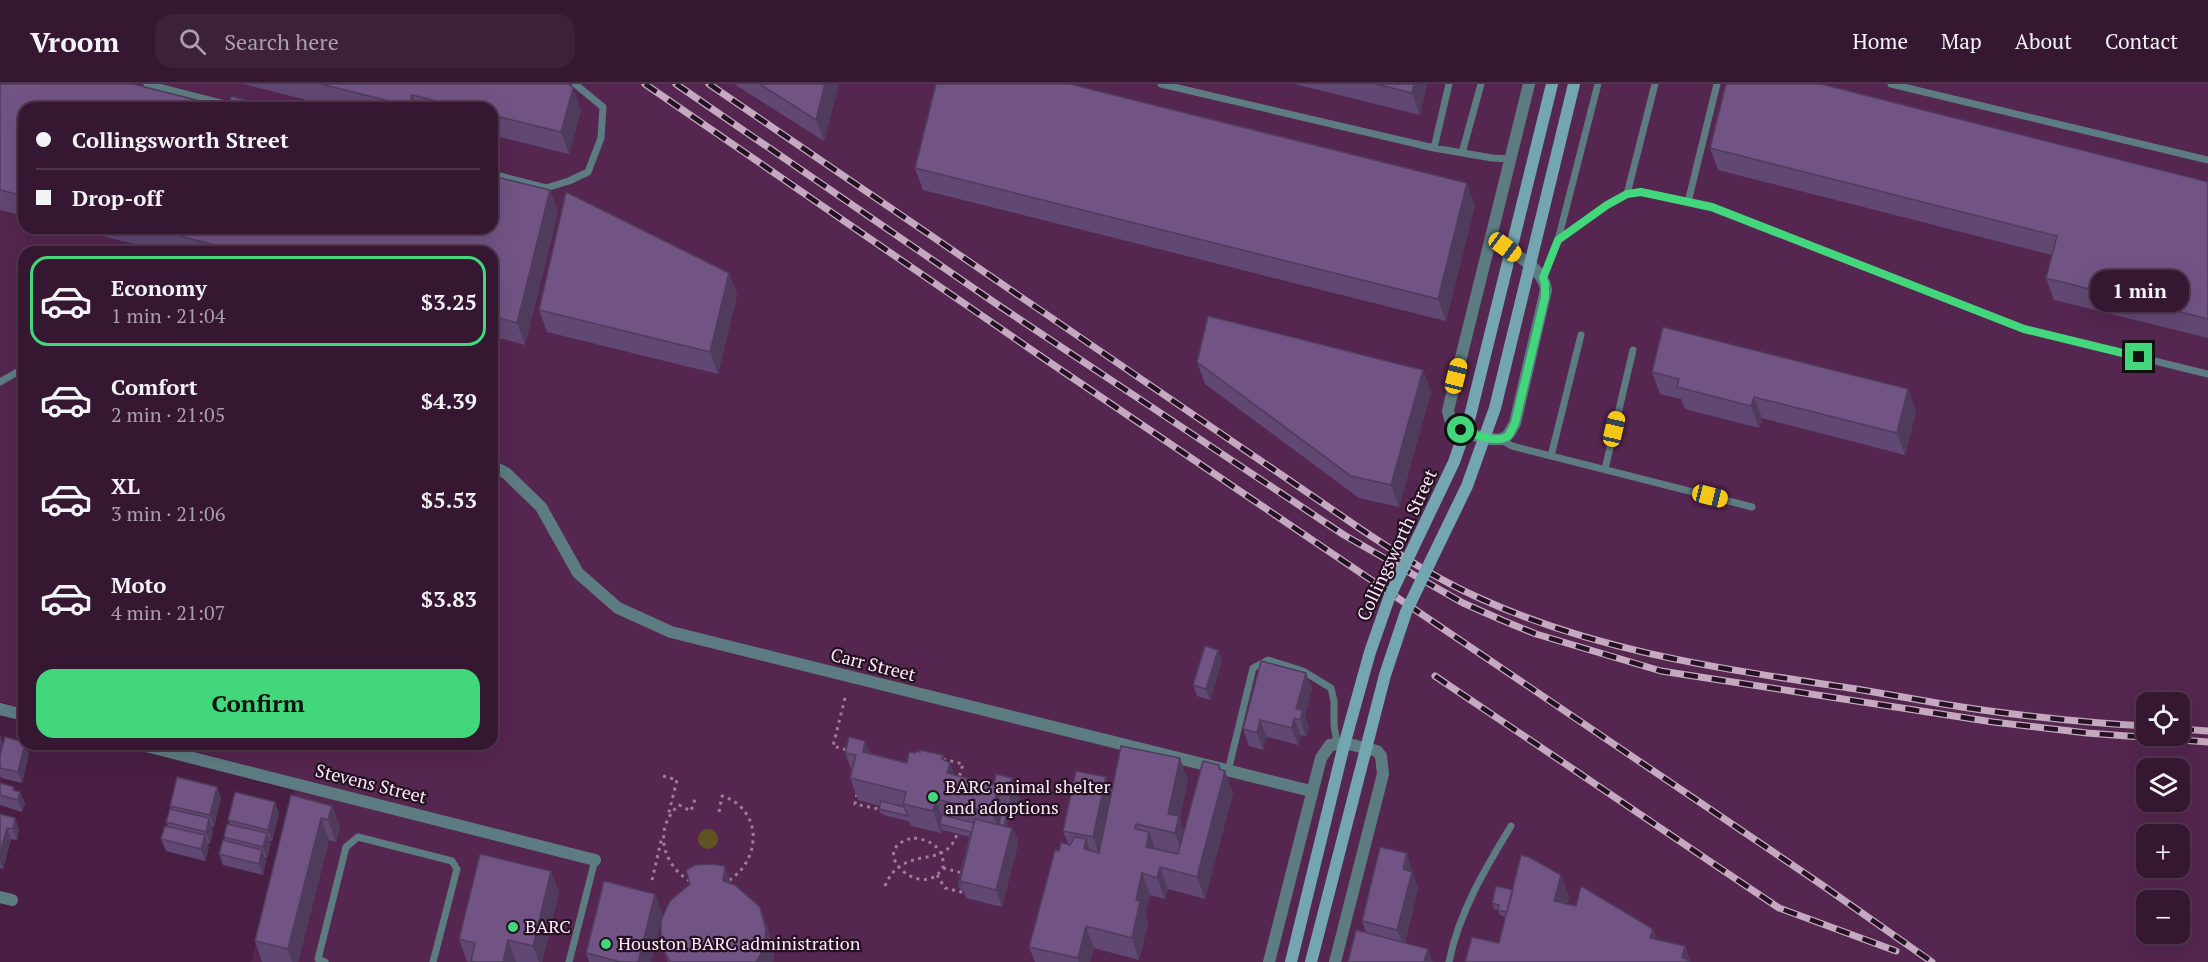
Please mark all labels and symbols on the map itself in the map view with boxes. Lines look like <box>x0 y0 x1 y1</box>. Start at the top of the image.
car <box>1485 229 1525 265</box>
callout: 1 min <box>2090 270 2188 312</box>
route end <box>2125 343 2152 370</box>
car <box>1443 356 1469 396</box>
car <box>1601 409 1627 449</box>
route start <box>1447 416 1474 443</box>
street label: Collingsworth Street <box>1350 465 1442 624</box>
car <box>1690 483 1730 509</box>
street label: Carr Street <box>828 642 919 686</box>
street label: Stevens Street <box>313 758 430 809</box>
place label: BARC animal shelter and adoptions <box>945 774 1110 819</box>
marker: BARC animal shelter and adoptions <box>926 790 940 804</box>
place label: BARC <box>525 914 571 938</box>
marker: BARC <box>506 920 520 934</box>
place label: Houston BARC administration <box>618 931 861 955</box>
marker: Houston BARC administration <box>599 937 613 951</box>

